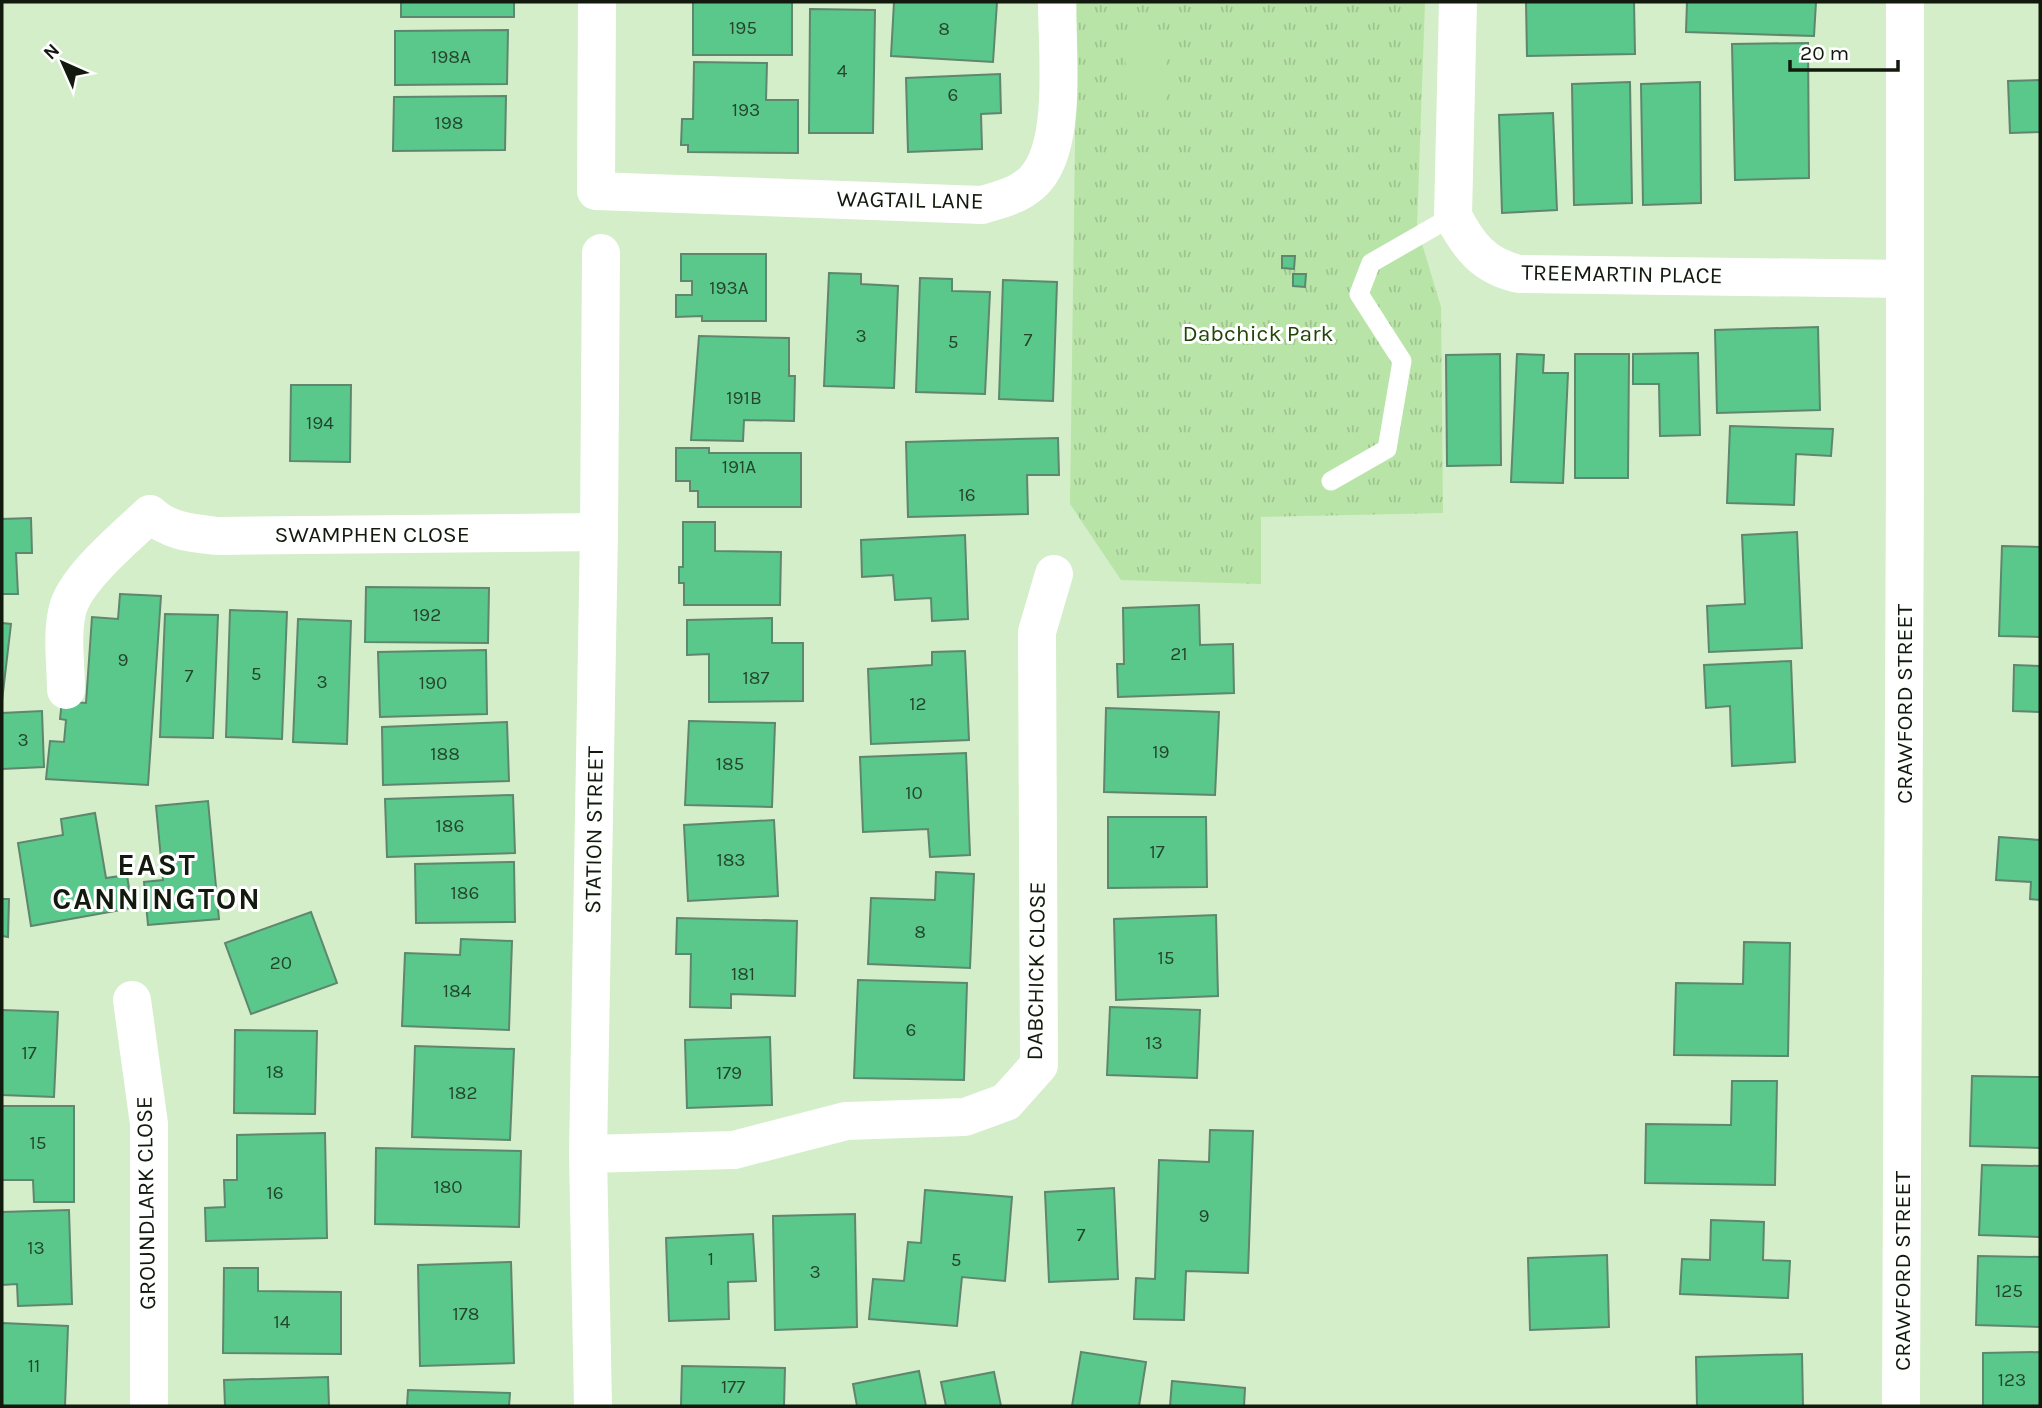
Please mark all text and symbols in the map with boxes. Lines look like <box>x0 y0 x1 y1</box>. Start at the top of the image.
house number: 195 <box>729 17 757 39</box>
house number: 8 <box>938 18 950 40</box>
north arrow <box>28 28 98 98</box>
scale bar <box>1790 28 1898 72</box>
text: N <box>39 39 64 64</box>
text: 20 m <box>1800 41 1849 65</box>
house number: 198A <box>431 46 471 68</box>
house number: 4 <box>837 60 848 82</box>
house number: 6 <box>948 84 958 106</box>
house number: 193 <box>732 99 760 121</box>
house number: 198 <box>435 112 463 134</box>
street label: WAGTAIL LANE <box>836 185 984 215</box>
street label: TREEMARTIN PLACE <box>1521 259 1723 289</box>
house number: 193A <box>709 277 749 299</box>
park label: Dabchick Park <box>1182 320 1334 347</box>
house number: 3 <box>855 325 867 347</box>
house number: 7 <box>1024 329 1033 351</box>
house number: 5 <box>948 331 958 353</box>
house number: 191B <box>726 387 762 409</box>
house number: 194 <box>306 412 334 434</box>
house number: 191A <box>722 456 756 478</box>
house number: 16 <box>958 484 976 506</box>
street label: SWAMPHEN CLOSE <box>274 521 470 548</box>
house number: 192 <box>413 604 441 626</box>
street label: CRAWFORD STREET <box>1891 604 1918 804</box>
house number: 21 <box>1170 643 1188 665</box>
house number: 9 <box>117 649 129 671</box>
house number: 5 <box>251 663 261 685</box>
house number: 7 <box>185 665 194 687</box>
house number: 187 <box>743 667 770 689</box>
house number: 3 <box>316 671 328 693</box>
house number: 190 <box>419 672 447 694</box>
house number: 12 <box>909 693 927 715</box>
house number: 3 <box>17 729 29 751</box>
house number: 19 <box>1152 741 1170 763</box>
house number: 188 <box>430 743 460 765</box>
street label: STATION STREET <box>579 745 609 914</box>
house number: 185 <box>716 753 744 775</box>
house number: 10 <box>905 782 923 804</box>
house number: 186 <box>436 815 464 837</box>
house number: 17 <box>1149 841 1165 863</box>
district label: EAST CANNINGTON <box>52 847 262 917</box>
house number: 183 <box>716 849 746 871</box>
street label: DABCHICK CLOSE <box>1021 881 1051 1061</box>
house number: 186 <box>451 882 479 904</box>
house number: 8 <box>914 921 926 943</box>
house number: 15 <box>1157 947 1175 969</box>
house number: 20 <box>270 952 292 974</box>
house number: 181 <box>731 963 755 985</box>
house number: 184 <box>443 980 472 1002</box>
house number: 6 <box>906 1019 916 1041</box>
house number: 13 <box>1145 1032 1163 1054</box>
house number: 17 <box>21 1042 37 1064</box>
house number: 18 <box>266 1061 284 1083</box>
house number: 179 <box>716 1062 742 1084</box>
house number: 182 <box>449 1082 477 1104</box>
street label: GROUNDLARK CLOSE <box>131 1096 161 1310</box>
house number: 15 <box>29 1132 47 1154</box>
street label: CRAWFORD STREET <box>1889 1171 1916 1371</box>
house number: 180 <box>433 1176 463 1198</box>
house number: 16 <box>266 1182 284 1204</box>
house number: 9 <box>1198 1205 1210 1227</box>
house number: 7 <box>1077 1224 1086 1246</box>
house number: 13 <box>27 1237 45 1259</box>
house number: 1 <box>708 1248 714 1270</box>
house number: 5 <box>951 1249 961 1271</box>
house number: 3 <box>809 1261 821 1283</box>
house number: 125 <box>1995 1280 2023 1302</box>
house number: 178 <box>453 1303 479 1325</box>
house number: 14 <box>274 1311 291 1333</box>
house number: 11 <box>28 1355 40 1377</box>
house number: 123 <box>1998 1369 2026 1391</box>
house number: 177 <box>721 1376 745 1398</box>

